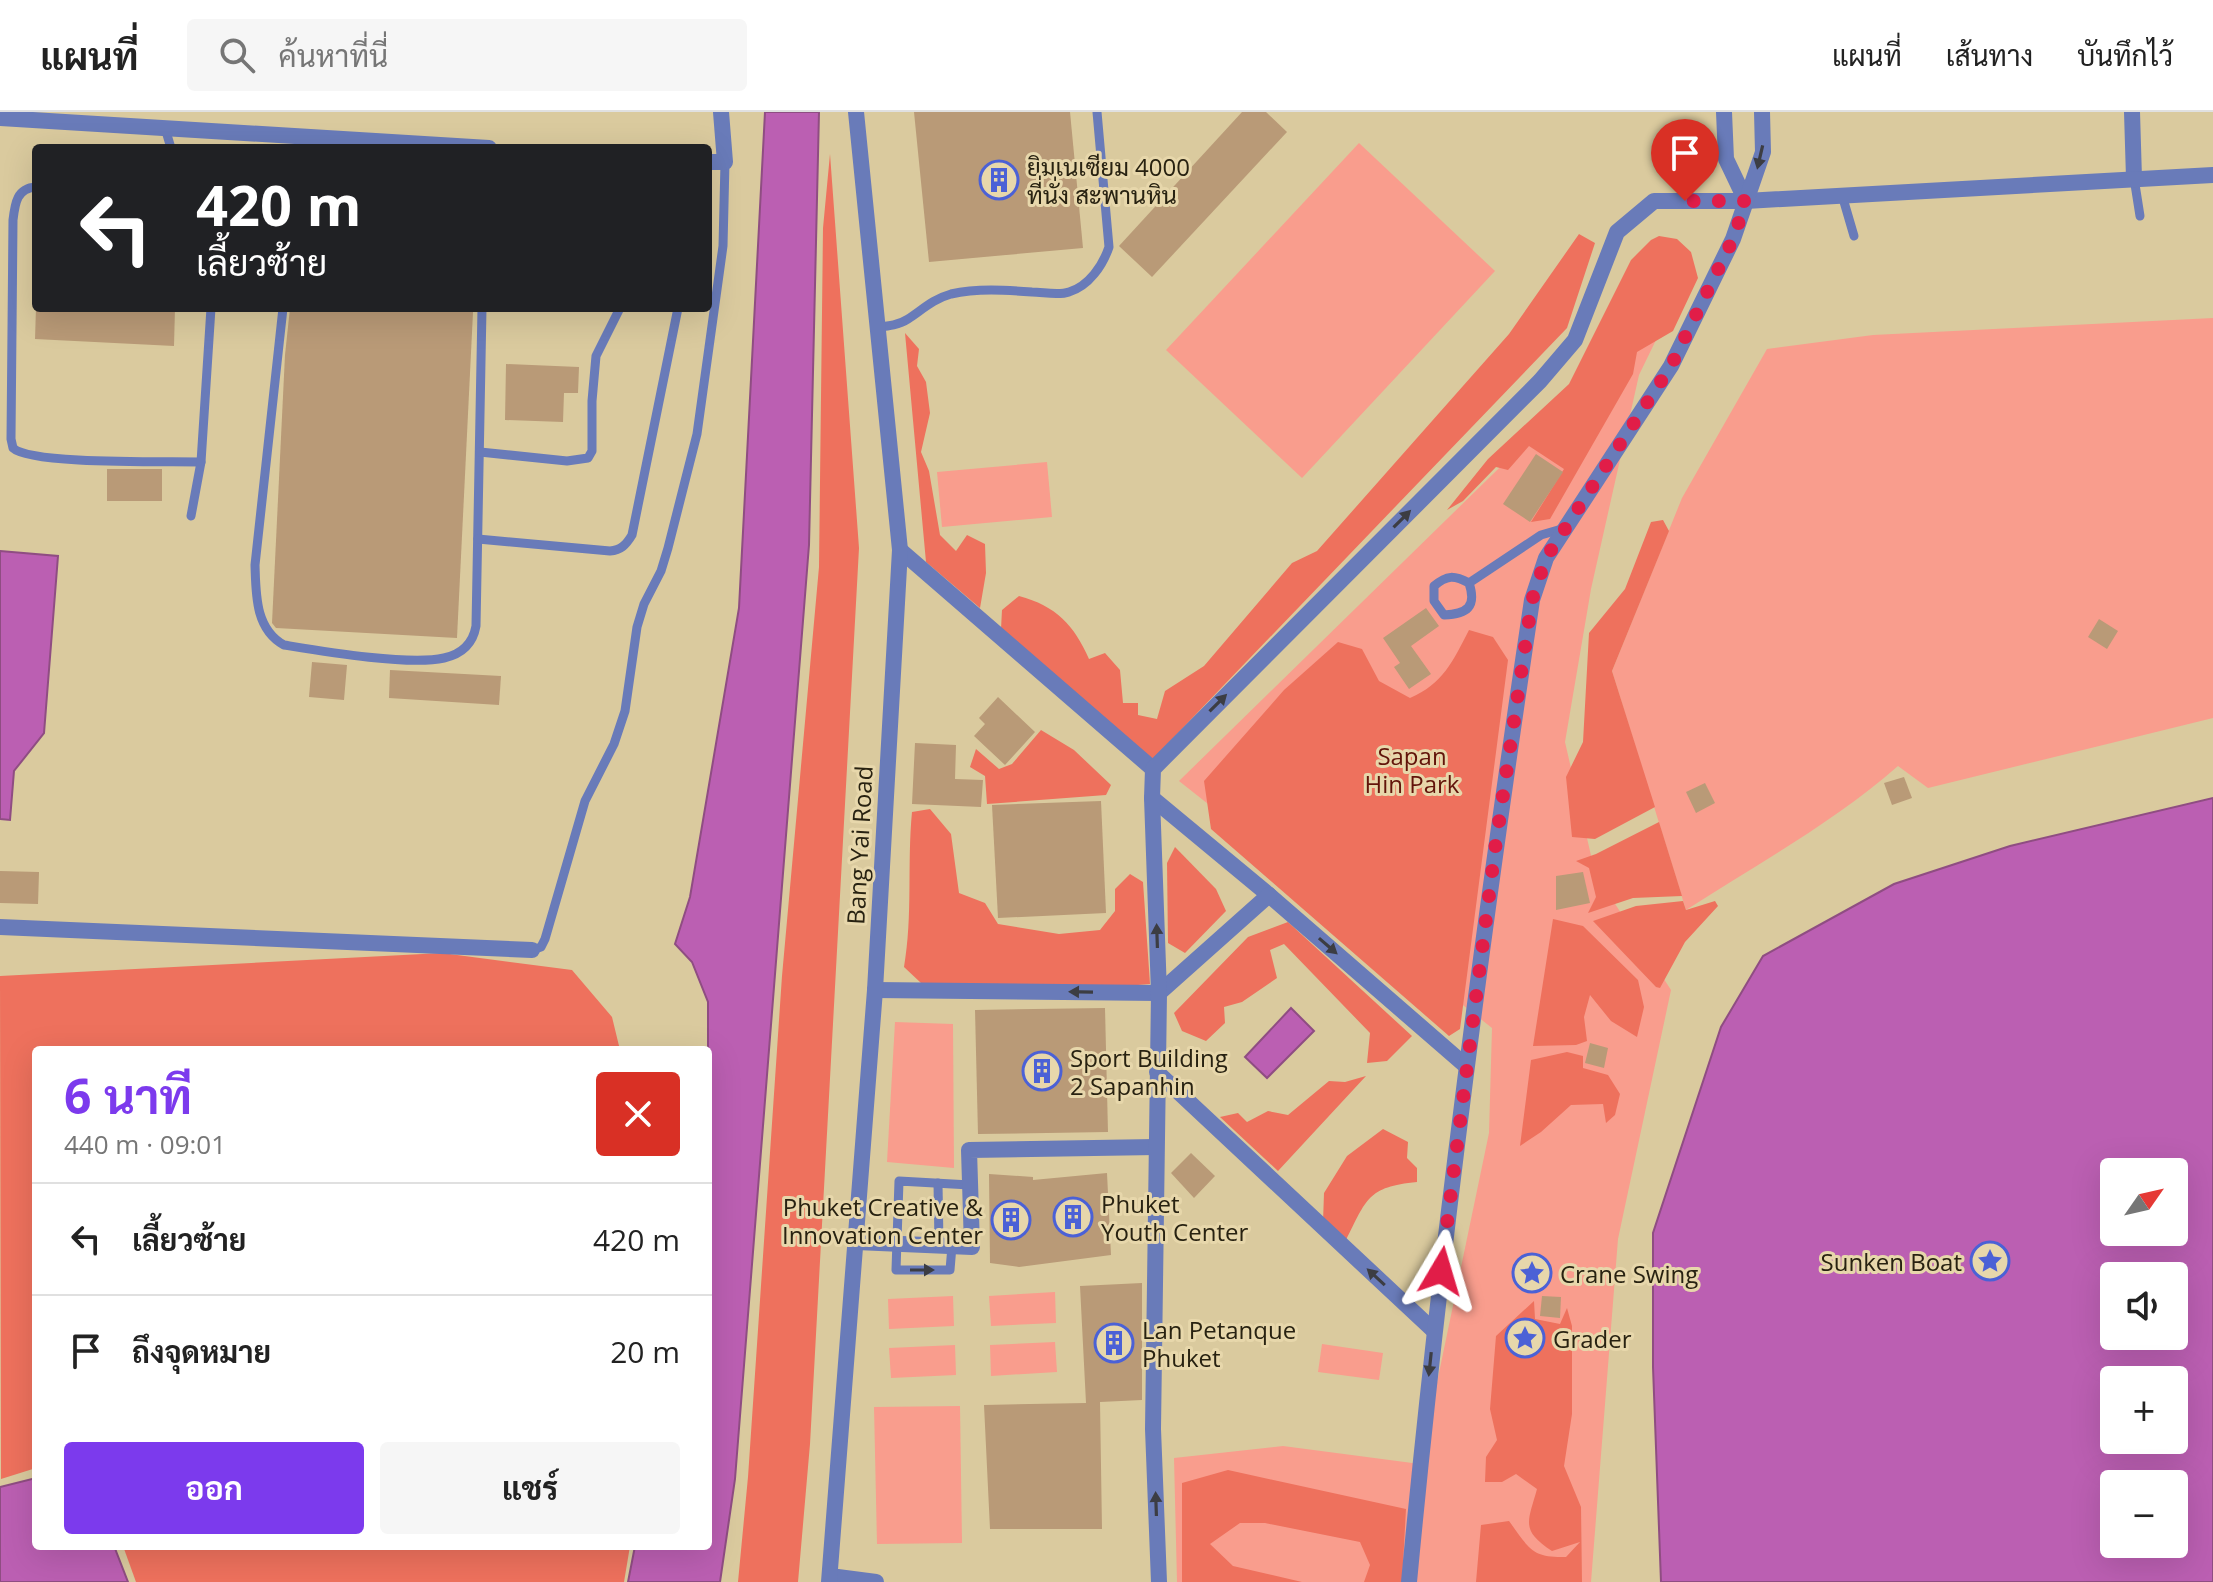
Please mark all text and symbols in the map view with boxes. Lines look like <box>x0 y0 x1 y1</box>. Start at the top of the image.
search box <box>187 19 747 91</box>
text: แผนที่ <box>40 29 139 81</box>
icon: search <box>215 33 259 77</box>
text: ค้นหาที่นี่ <box>279 35 388 76</box>
text: แผนที่ <box>1832 36 1902 74</box>
text: เส้นทาง <box>1946 36 2033 74</box>
text: บันทึกไว้ <box>2077 36 2173 74</box>
pin <box>1651 119 1719 201</box>
icon: arrive <box>1663 131 1707 175</box>
one-way arrow <box>1753 145 1766 170</box>
place label: ยิมเนเซียม 4000 ที่นั่ง สะพานหิน <box>1027 150 1190 211</box>
building icon: ยิมเนเซียม 4000 ที่นั่ง สะพานหิน <box>978 159 1020 201</box>
text: 420 m <box>196 166 362 242</box>
icon: left <box>64 176 168 280</box>
text: เลี้ยวซ้าย <box>196 238 327 287</box>
one-way arrow <box>1392 510 1411 529</box>
one-way arrow <box>1208 694 1227 713</box>
park label: Sapan Hin Park <box>1365 739 1460 800</box>
street label: Bang Yai Road <box>838 765 880 925</box>
one-way arrow <box>1150 923 1163 948</box>
one-way arrow <box>1318 937 1338 955</box>
one-way arrow <box>1068 986 1093 998</box>
place label: Sport Building 2 Sapanhin <box>1070 1041 1228 1102</box>
building icon: Sport Building 2 Sapanhin <box>1021 1050 1063 1092</box>
text: 6 นาที <box>64 1063 192 1128</box>
button: close <box>596 1072 680 1156</box>
text: 440 m · 09:01 <box>64 1126 226 1162</box>
north arrow <box>2100 1158 2188 1246</box>
map controls <box>2100 1158 2188 1558</box>
place label: Phuket Youth Center <box>1101 1187 1248 1248</box>
place label: Phuket Creative & Innovation Center <box>782 1190 984 1251</box>
building icon: Phuket Youth Center <box>1052 1196 1094 1238</box>
building icon: Phuket Creative & Innovation Center <box>990 1199 1032 1241</box>
icon: left <box>64 1217 108 1261</box>
text: เลี้ยวซ้าย <box>132 1219 246 1260</box>
text: 420 m <box>593 1219 680 1260</box>
position arrow <box>1399 1229 1483 1313</box>
place icon: Sunken Boat <box>1969 1240 2011 1282</box>
place label: Sunken Boat <box>1821 1245 1962 1278</box>
place icon: Crane Swing <box>1511 1252 1553 1294</box>
place label: Crane Swing <box>1560 1257 1698 1290</box>
button: sound <box>2100 1262 2188 1350</box>
one-way arrow <box>910 1264 935 1276</box>
one-way arrow <box>1367 1268 1386 1287</box>
place label: Lan Petanque Phuket <box>1142 1313 1296 1374</box>
place icon: Grader <box>1504 1317 1546 1359</box>
building icon: Lan Petanque Phuket <box>1093 1322 1135 1364</box>
place label: Grader <box>1553 1322 1632 1355</box>
icon: arrive <box>64 1329 108 1373</box>
text: ถึงจุดหมาย <box>132 1331 271 1372</box>
text: 20 m <box>610 1331 680 1372</box>
one-way arrow <box>1423 1352 1436 1377</box>
button: + <box>2100 1366 2188 1454</box>
button: ออก <box>64 1442 364 1534</box>
button: แชร์ <box>380 1442 680 1534</box>
button: − <box>2100 1470 2188 1558</box>
one-way arrow <box>1150 1491 1163 1516</box>

